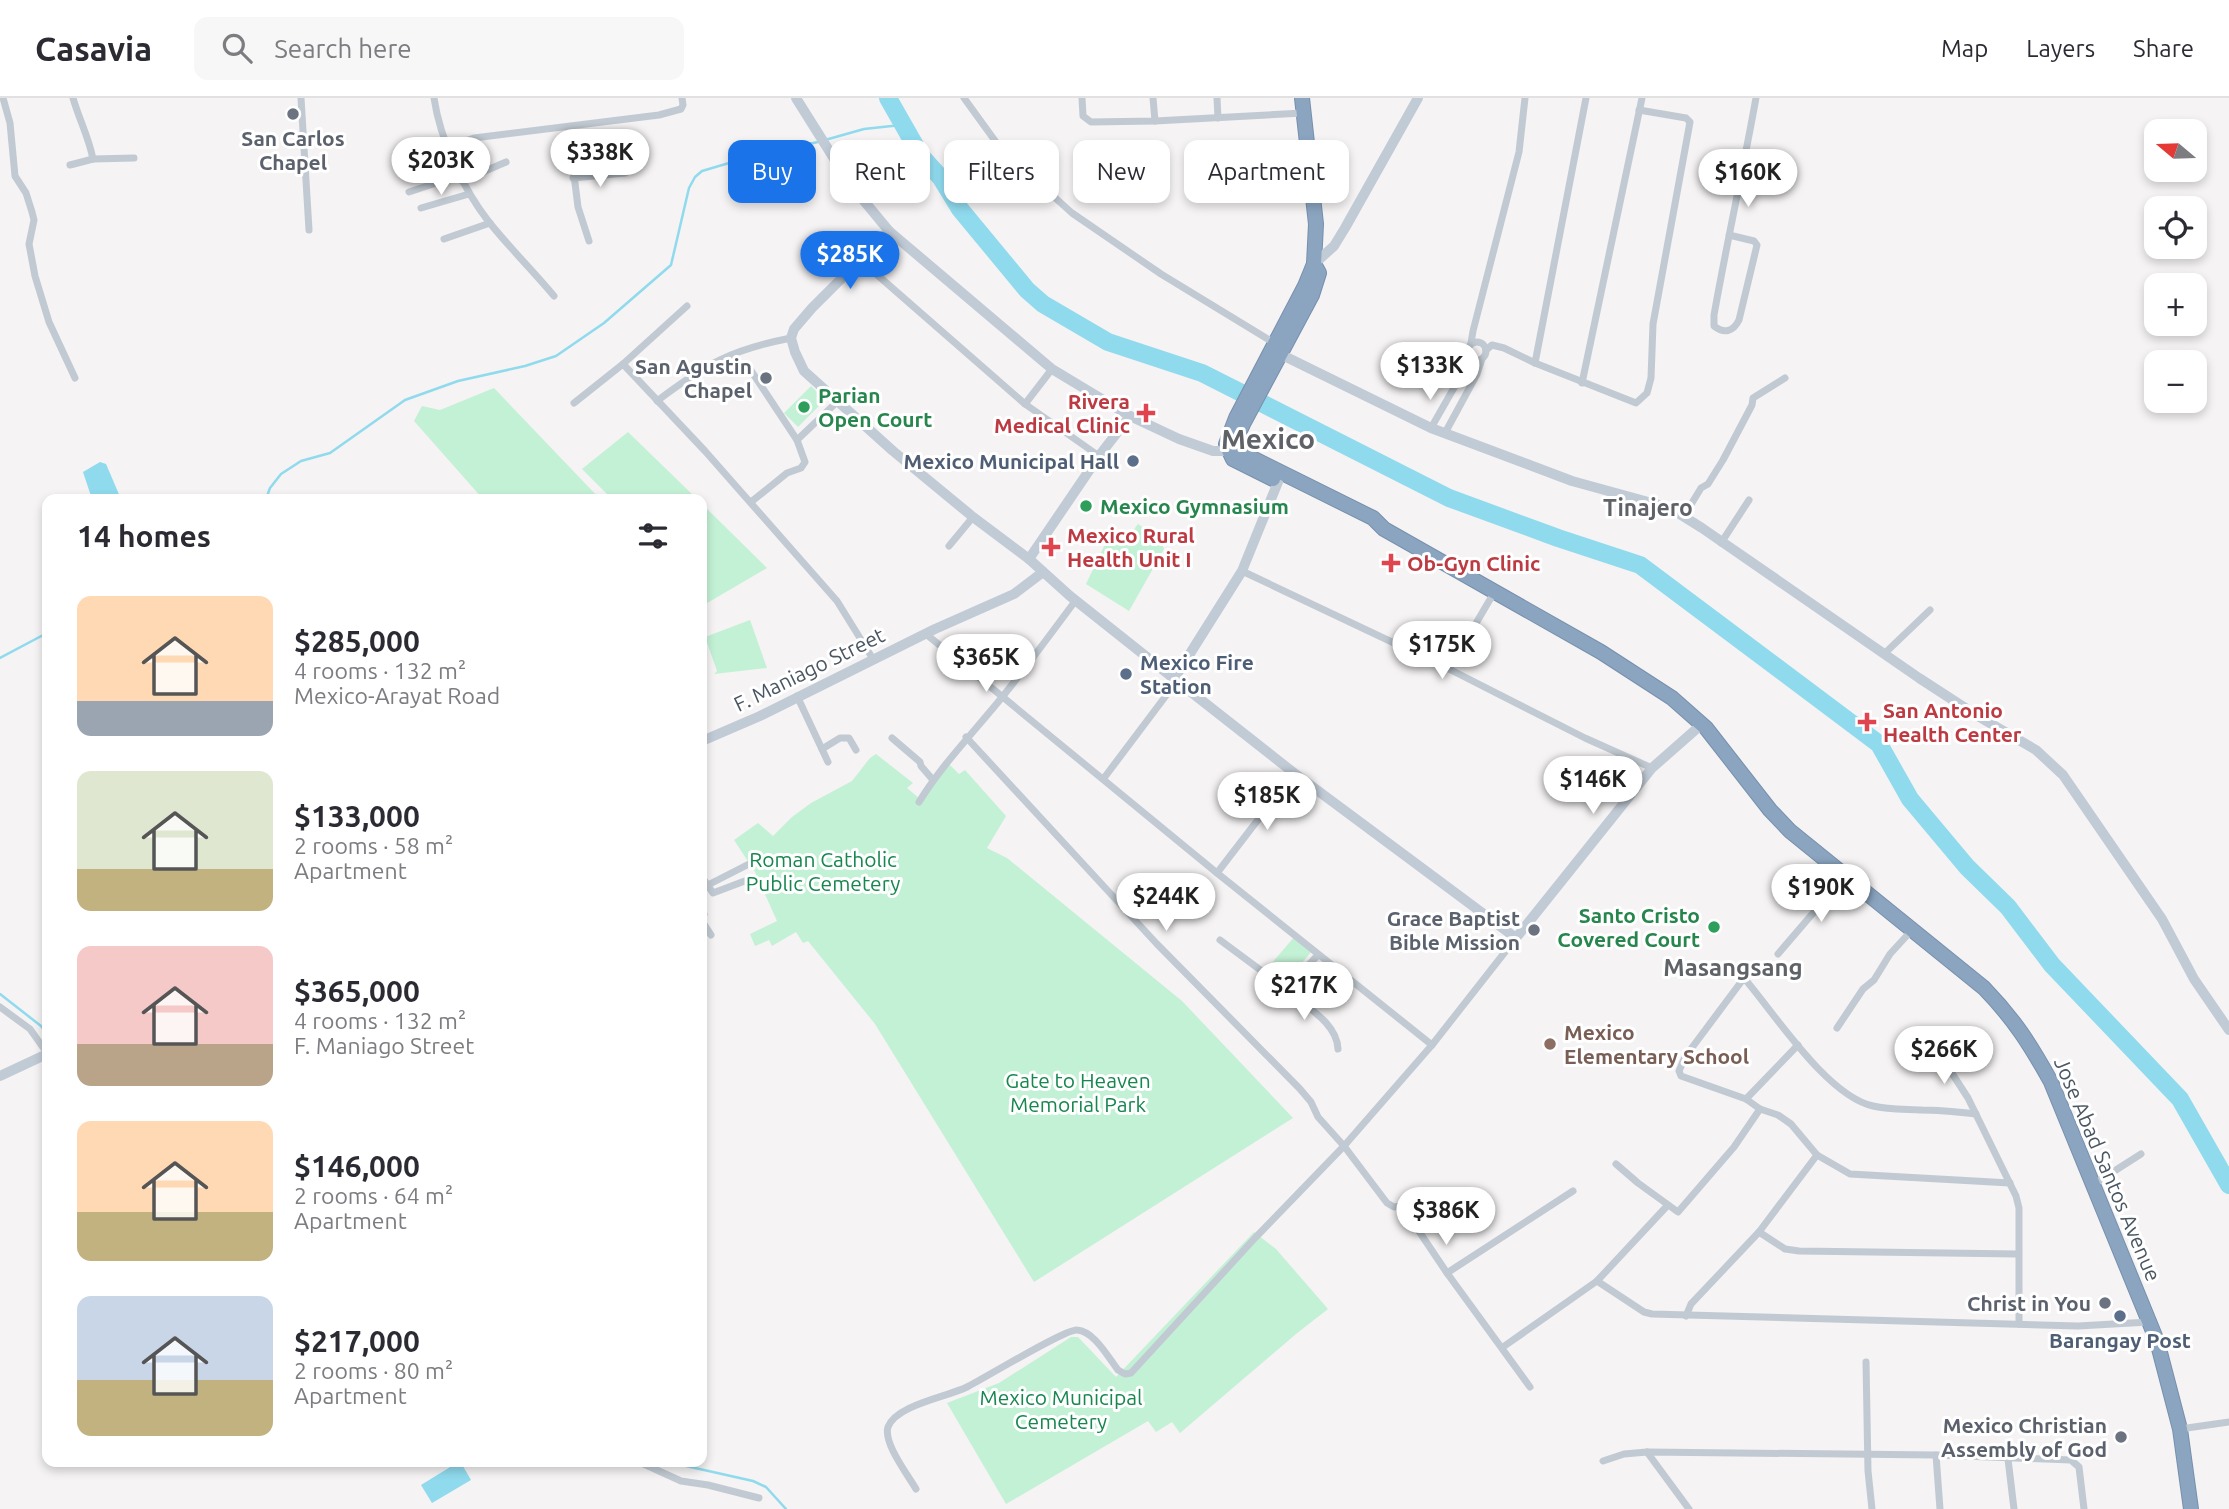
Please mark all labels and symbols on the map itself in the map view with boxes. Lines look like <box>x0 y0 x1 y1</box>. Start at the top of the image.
marker: San Carlos Chapel <box>285 106 301 122</box>
north arrow <box>2144 119 2207 182</box>
place label: San Carlos Chapel <box>241 126 345 174</box>
pin: $338K <box>551 130 649 189</box>
pin: $203K <box>392 138 490 197</box>
pin: $160K <box>1699 150 1797 209</box>
pin: $285K <box>801 232 899 291</box>
pin: $133K <box>1381 342 1479 402</box>
place label: San Agustin Chapel <box>635 354 752 402</box>
marker: San Agustin Chapel <box>758 370 774 386</box>
place label: Parian Open Court <box>818 383 932 431</box>
place label: Rivera Medical Clinic <box>994 389 1130 437</box>
marker: Parian Open Court <box>796 399 812 415</box>
marker: Rivera Medical Clinic <box>1136 403 1156 423</box>
district label: Mexico <box>1221 423 1315 454</box>
place label: Mexico Municipal Hall <box>904 449 1119 473</box>
marker: Mexico Municipal Hall <box>1125 453 1141 469</box>
place label: Mexico Gymnasium <box>1100 494 1289 518</box>
district label: Tinajero <box>1603 495 1693 520</box>
marker: Mexico Gymnasium <box>1078 498 1094 514</box>
place label: Mexico Rural Health Unit I <box>1067 523 1195 571</box>
marker: Mexico Rural Health Unit I <box>1041 537 1061 557</box>
place label: Ob-Gyn Clinic <box>1407 551 1540 575</box>
marker: Ob-Gyn Clinic <box>1381 553 1401 573</box>
street label: F. Maniago Street <box>730 622 888 716</box>
pin: $175K <box>1393 622 1491 681</box>
pin: $365K <box>937 634 1035 694</box>
place label: Mexico Fire Station <box>1140 650 1254 698</box>
marker: Mexico Fire Station <box>1118 666 1134 682</box>
place label: San Antonio Health Center <box>1883 698 2022 746</box>
marker: San Antonio Health Center <box>1857 712 1877 732</box>
pin: $146K <box>1544 756 1642 816</box>
pin: $185K <box>1218 772 1316 832</box>
park label: Roman Catholic Public Cemetery <box>746 847 900 895</box>
pin: $190K <box>1772 864 1870 924</box>
pin: $244K <box>1117 874 1215 933</box>
place label: Santo Cristo Covered Court <box>1557 903 1700 951</box>
place label: Grace Baptist Bible Mission <box>1387 906 1520 954</box>
marker: Santo Cristo Covered Court <box>1706 919 1722 935</box>
marker: Grace Baptist Bible Mission <box>1526 922 1542 938</box>
district label: Masangsang <box>1663 954 1803 981</box>
pin: $217K <box>1255 962 1353 1022</box>
place label: Mexico Elementary School <box>1564 1020 1749 1068</box>
pin: $266K <box>1895 1026 1993 1086</box>
marker: Mexico Elementary School <box>1542 1036 1558 1052</box>
street label: Jose Abad Santos Avenue <box>2050 1053 2166 1285</box>
park label: Gate to Heaven Memorial Park <box>1005 1068 1151 1116</box>
pin: $386K <box>1397 1188 1495 1247</box>
place label: Christ in You <box>1967 1291 2091 1315</box>
marker: Christ in You <box>2097 1295 2113 1311</box>
marker: Barangay Post <box>2112 1308 2128 1324</box>
place label: Barangay Post <box>2049 1328 2191 1352</box>
park label: Mexico Municipal Cemetery <box>979 1385 1143 1433</box>
place label: Mexico Christian Assembly of God <box>1941 1413 2107 1461</box>
marker: Mexico Christian Assembly of God <box>2113 1429 2129 1445</box>

